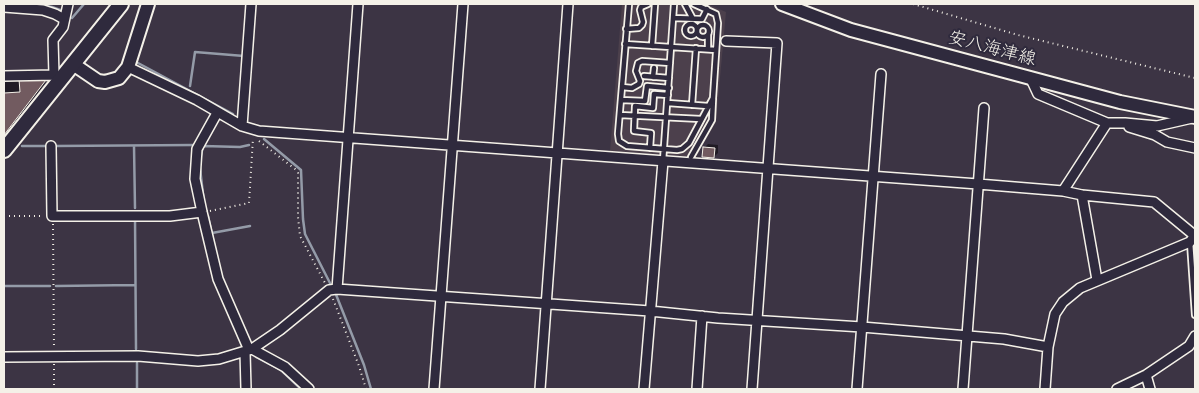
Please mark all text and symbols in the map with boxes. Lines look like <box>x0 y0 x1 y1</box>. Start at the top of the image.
street label: 安八海津線 <box>946 27 1038 71</box>

